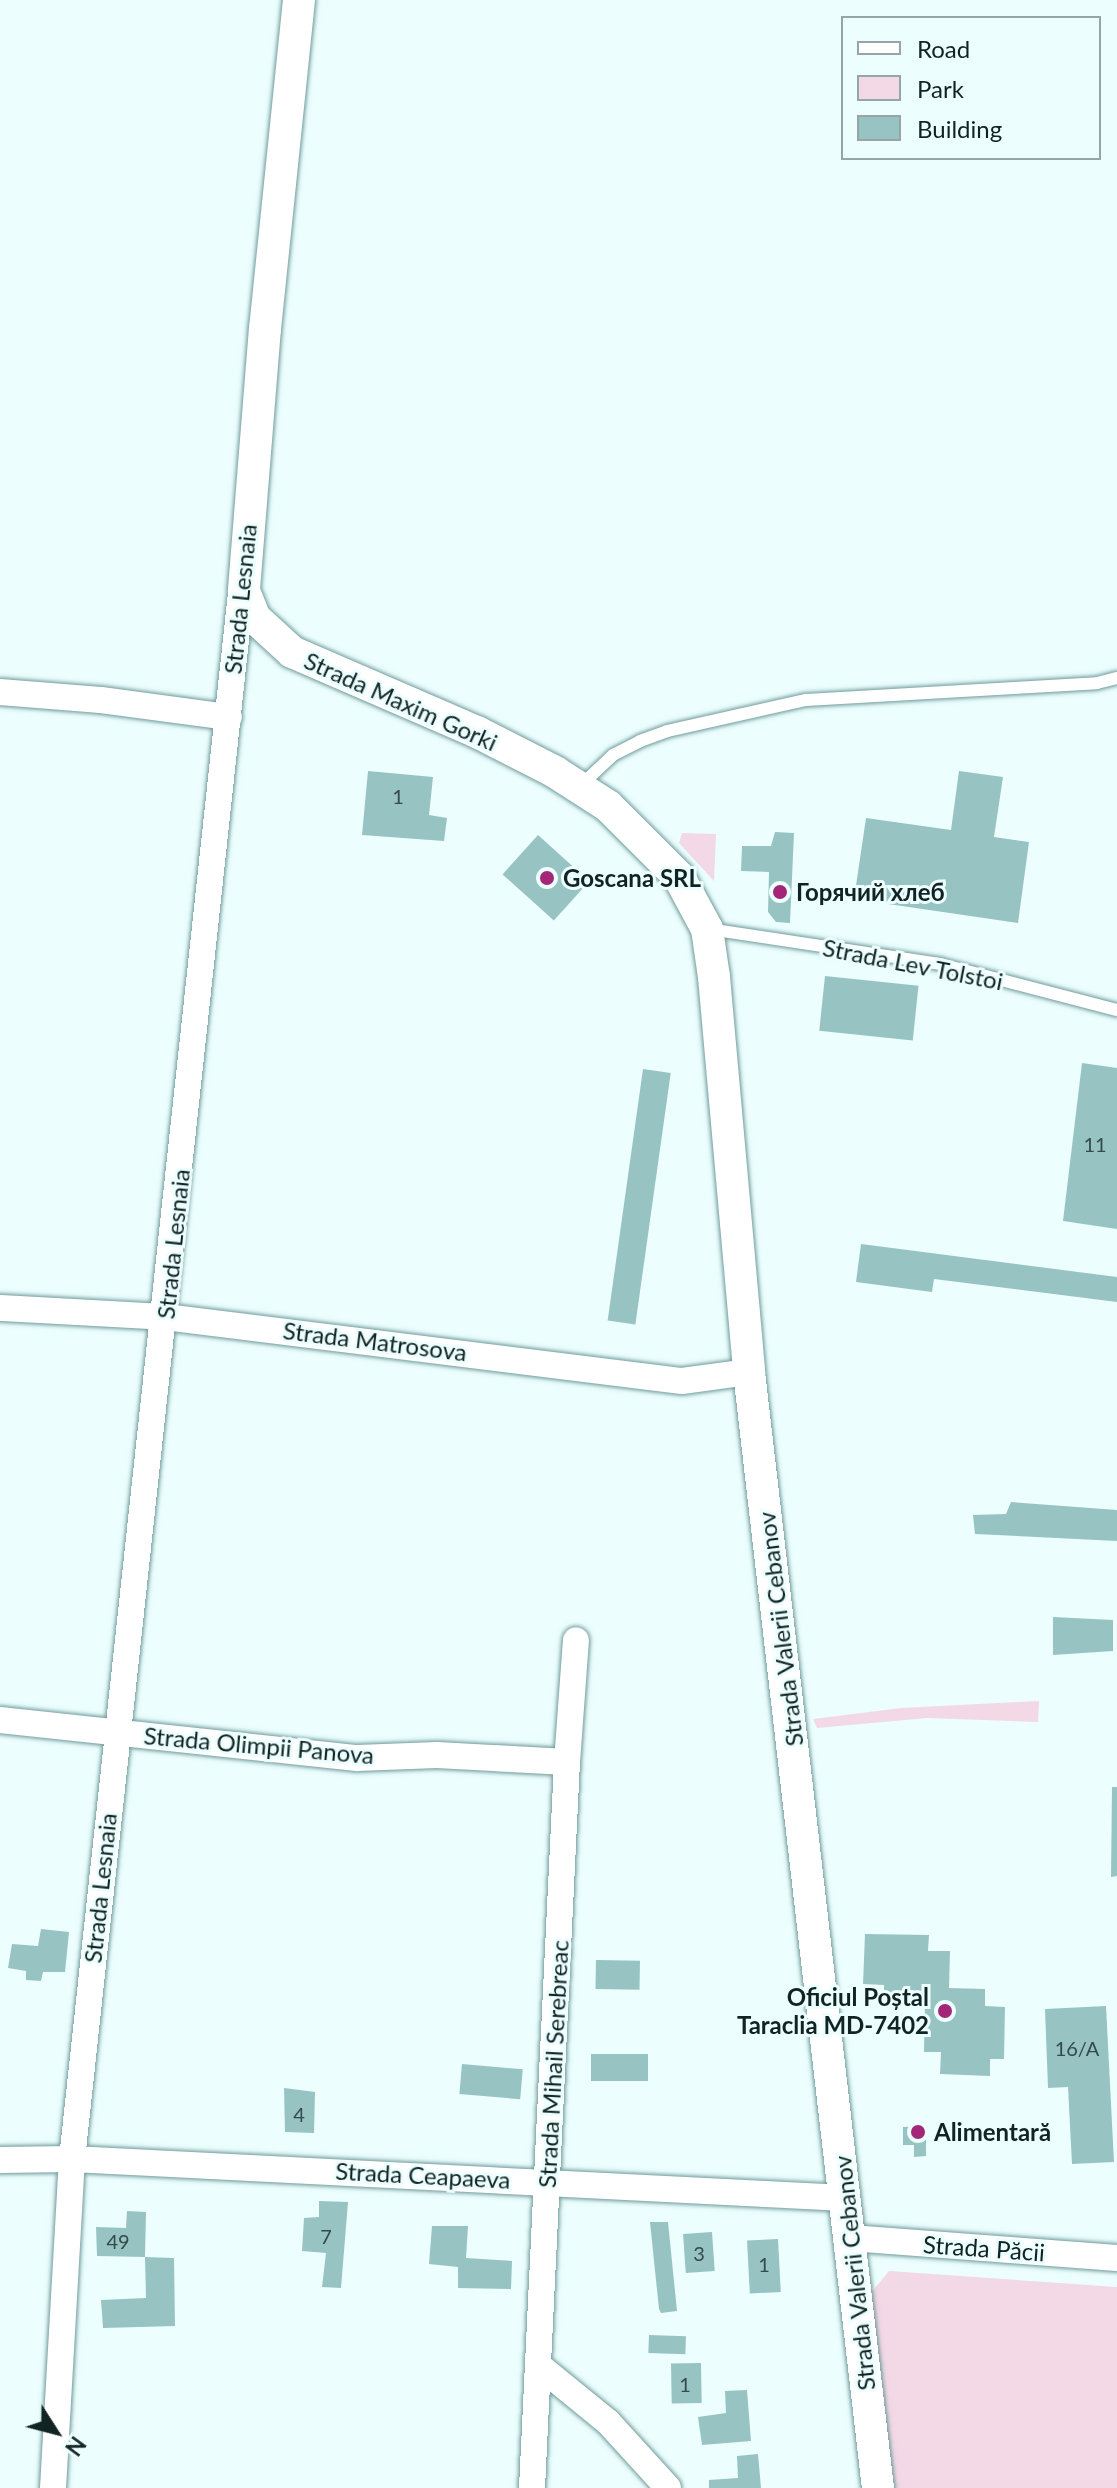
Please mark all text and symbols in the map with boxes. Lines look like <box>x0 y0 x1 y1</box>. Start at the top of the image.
legend <box>841 16 1101 160</box>
text: Road <box>917 34 970 63</box>
text: Park <box>917 74 964 103</box>
text: Building <box>917 114 1002 143</box>
street label: Strada Lesnaia <box>218 523 262 675</box>
street label: Strada Maxim Gorki <box>300 646 502 756</box>
house number: 1 <box>392 784 404 808</box>
place label: Goscana SRL <box>563 864 701 892</box>
marker: Goscana SRL <box>538 869 556 887</box>
place label: Горячий хлеб <box>796 878 945 906</box>
marker: Горячий хлеб <box>771 883 789 901</box>
street label: Strada Lev Tolstoi <box>820 932 1006 996</box>
house number: 11 <box>1083 1132 1107 1156</box>
street label: Strada Lesnaia <box>151 1168 195 1320</box>
street label: Strada Matrosova <box>281 1315 469 1367</box>
street label: Strada Valerii Cebanov <box>751 1510 809 1748</box>
street label: Strada Olimpii Panova <box>143 1721 375 1769</box>
street label: Strada Lesnaia <box>78 1812 122 1964</box>
street label: Strada Mihail Serebreac <box>532 1939 574 2189</box>
place label: Oficiul Poștal Taraclia MD-7402 <box>737 1983 929 2039</box>
marker: Oficiul Poștal Taraclia MD-7402 <box>936 2002 954 2020</box>
house number: 16/A <box>1055 2036 1099 2060</box>
house number: 4 <box>293 2102 305 2126</box>
place label: Alimentară <box>934 2118 1051 2146</box>
marker: Alimentară <box>909 2123 927 2141</box>
street label: Strada Valerii Cebanov <box>827 2154 881 2392</box>
street label: Strada Ceapaeva <box>335 2156 511 2194</box>
house number: 7 <box>320 2224 332 2248</box>
house number: 49 <box>106 2229 130 2253</box>
street label: Strada Păcii <box>922 2229 1046 2267</box>
house number: 3 <box>693 2241 705 2265</box>
house number: 1 <box>758 2252 770 2276</box>
house number: 1 <box>679 2372 691 2396</box>
north arrow <box>16 2392 96 2472</box>
text: N <box>60 2432 92 2461</box>

